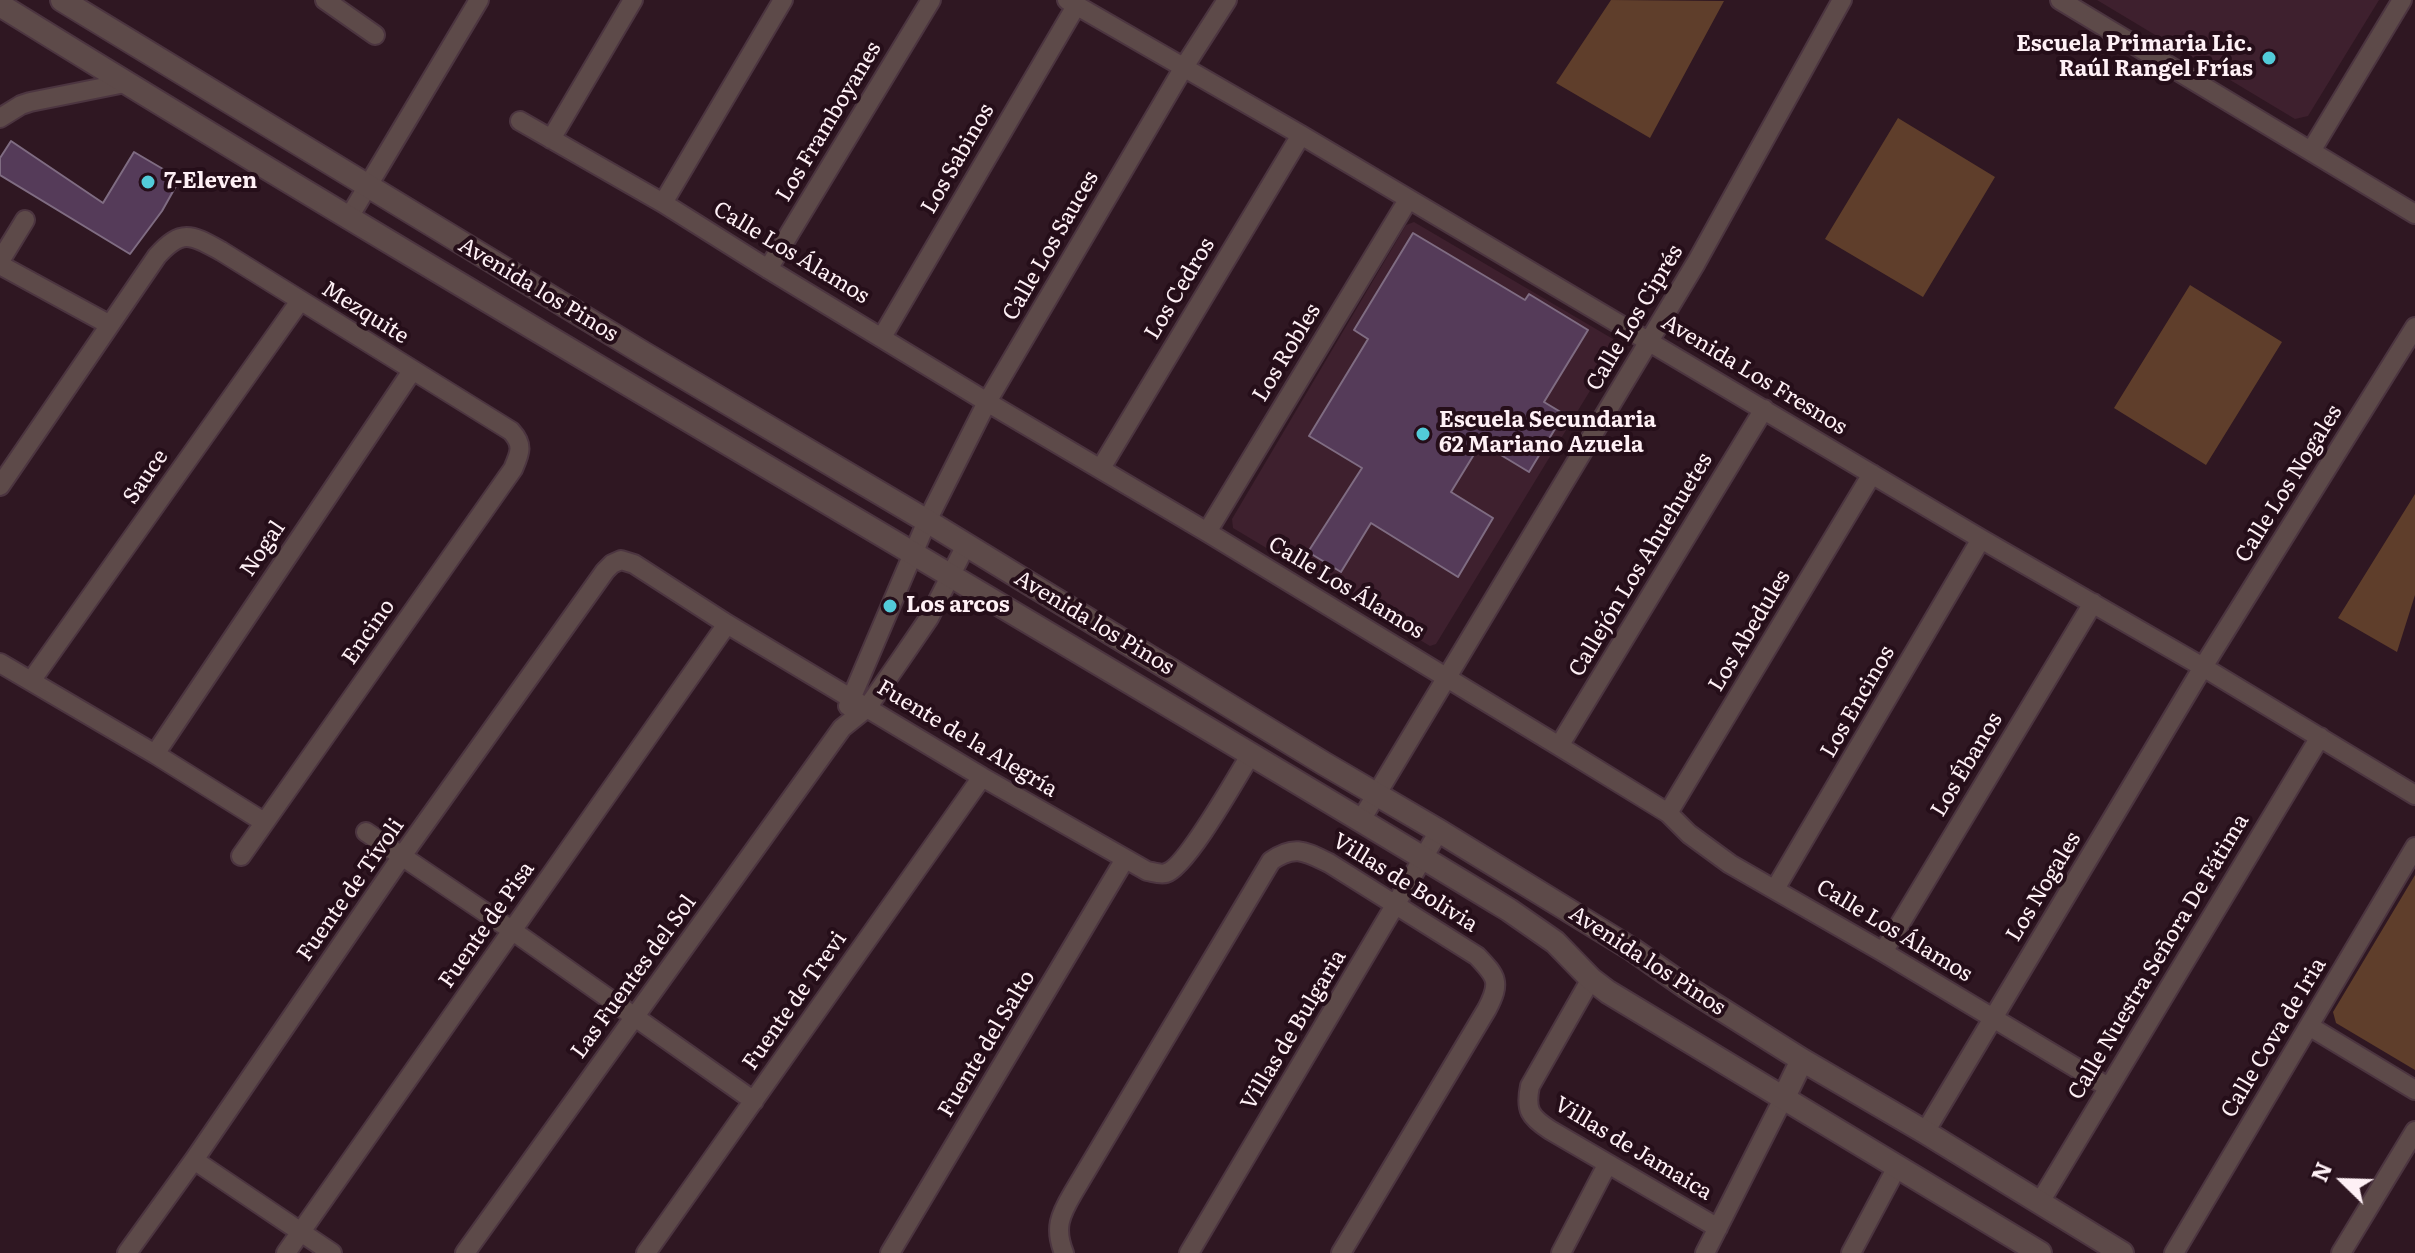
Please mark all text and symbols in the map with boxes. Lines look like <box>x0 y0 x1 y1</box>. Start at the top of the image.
place label: Escuela Primaria Lic. Raúl Rangel Frías <box>2016 32 2253 84</box>
street label: Los Framboyanes <box>771 37 887 207</box>
marker: Escuela Primaria Lic. Raúl Rangel Frías <box>2260 49 2278 67</box>
street label: Los Sabinos <box>916 99 1000 219</box>
street label: Calle Los Sauces <box>997 166 1105 326</box>
place label: 7-Eleven <box>164 169 257 195</box>
marker: 7-Eleven <box>139 173 157 191</box>
street label: Calle Los Álamos <box>708 196 874 310</box>
street label: Avenida los Pinos <box>454 232 622 348</box>
street label: Los Cedros <box>1139 233 1221 345</box>
street label: Calle Los Ciprés <box>1581 240 1689 396</box>
street label: Mezquite <box>317 276 413 350</box>
street label: Los Robles <box>1247 299 1327 407</box>
street label: Avenida Los Fresnos <box>1656 309 1852 441</box>
street label: Calle Los Nogales <box>2230 400 2348 568</box>
place label: Escuela Secundaria 62 Mariano Azuela <box>1439 408 1656 460</box>
marker: Escuela Secundaria 62 Mariano Azuela <box>1414 425 1432 443</box>
street label: Sauce <box>118 445 174 509</box>
street label: Callejón Los Ahuehuetes <box>1564 448 1718 682</box>
street label: Nogal <box>235 516 291 582</box>
street label: Calle Los Álamos <box>1263 531 1429 645</box>
street label: Avenida los Pinos <box>1010 565 1178 681</box>
street label: Los Abedules <box>1703 566 1797 696</box>
place label: Los arcos <box>906 593 1010 619</box>
street label: Encino <box>337 594 401 670</box>
marker: Los arcos <box>881 597 899 615</box>
street label: Los Encinos <box>1815 641 1901 763</box>
street label: Fuente de la Alegría <box>872 675 1062 803</box>
street label: Los Ébanos <box>1926 708 2008 822</box>
street label: Calle Nuestra Señora De Fátima <box>2063 809 2255 1105</box>
street label: Fuente de Tívoli <box>292 814 410 966</box>
street label: Los Nogales <box>2001 827 2087 947</box>
street label: Villas de Bolivia <box>1327 828 1483 938</box>
street label: Fuente de Pisa <box>434 857 540 993</box>
street label: Calle Los Álamos <box>1811 874 1977 988</box>
street label: Las Fuentes del Sol <box>566 890 702 1064</box>
street label: Avenida los Pinos <box>1564 901 1730 1021</box>
street label: Fuente de Trevi <box>737 927 853 1075</box>
street label: Villas de Bulgaria <box>1236 945 1352 1115</box>
street label: Calle Cova de Iria <box>2216 953 2332 1123</box>
street label: Fuente del Salto <box>933 966 1041 1122</box>
street label: Villas de Jamaica <box>1549 1091 1717 1207</box>
north arrow <box>2303 1141 2383 1221</box>
text: N <box>2302 1156 2339 1186</box>

